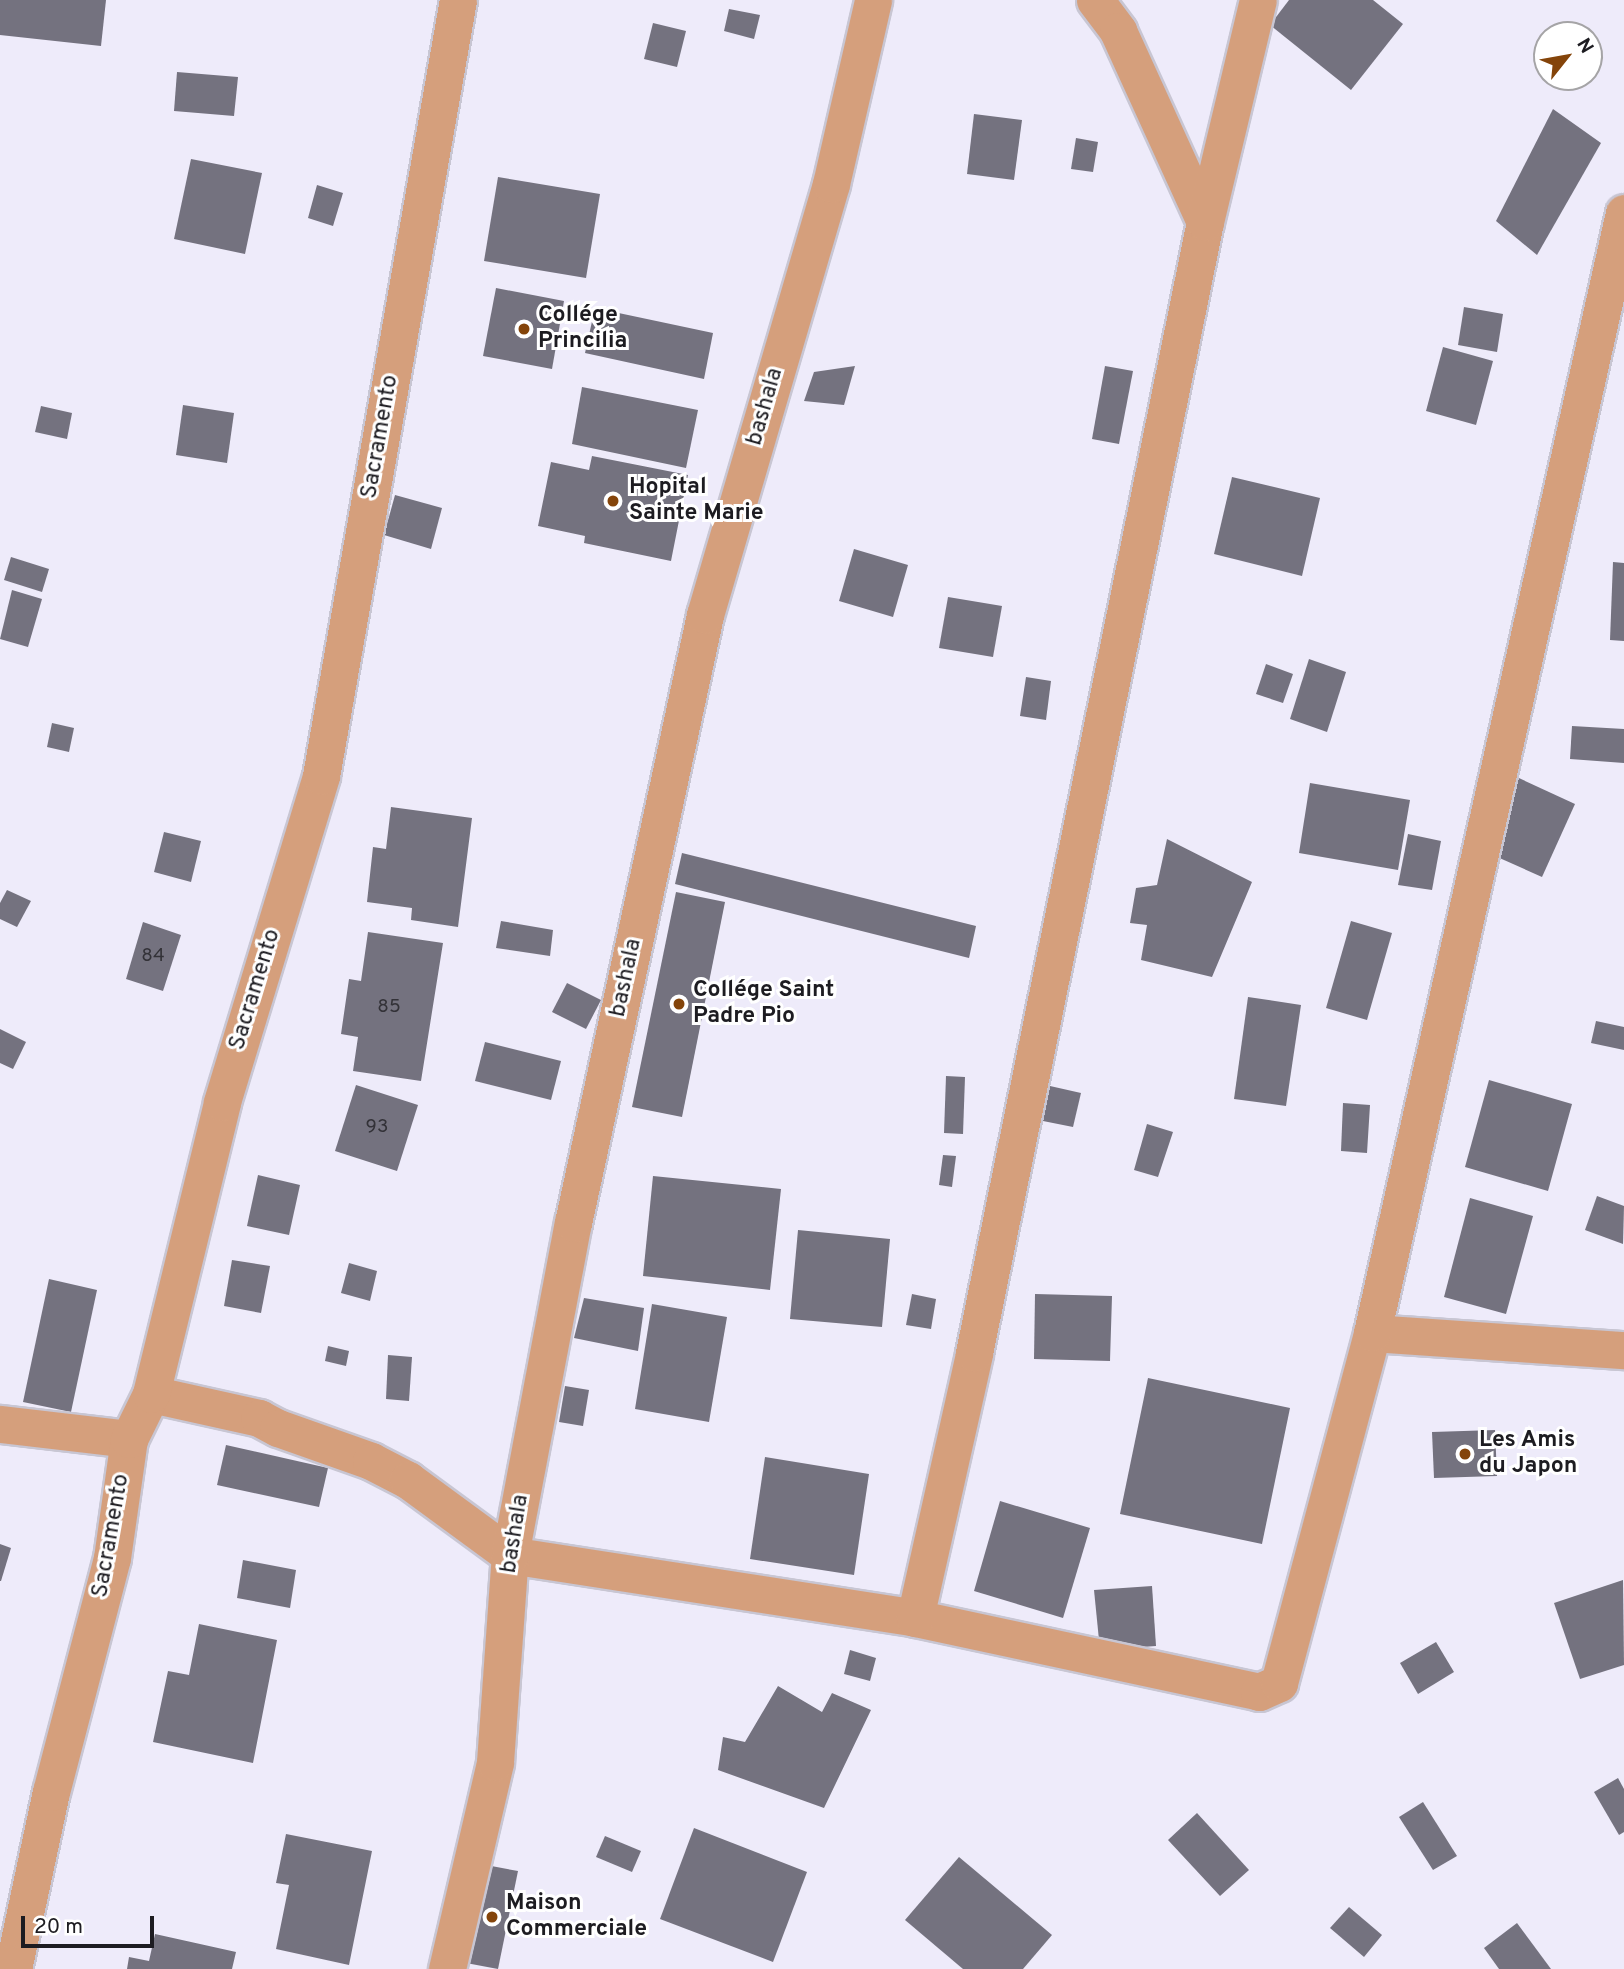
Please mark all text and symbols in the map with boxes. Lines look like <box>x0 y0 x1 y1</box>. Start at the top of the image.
north arrow <box>1533 21 1603 91</box>
text: N <box>1570 34 1598 58</box>
place label: Collége Princilia <box>538 302 627 356</box>
marker: Collége Princilia <box>516 321 532 337</box>
street label: bashala <box>742 365 790 449</box>
street label: Sacramento <box>357 373 405 501</box>
place label: Hopital Sainte Marie <box>629 474 764 528</box>
marker: Hopital Sainte Marie <box>603 491 623 511</box>
street label: Sacramento <box>225 926 287 1054</box>
street label: bashala <box>605 936 649 1020</box>
house number: 84 <box>141 946 165 968</box>
place label: Collége Saint Padre Pio <box>693 977 834 1031</box>
marker: Collége Saint Padre Pio <box>671 996 687 1012</box>
house number: 85 <box>377 997 401 1019</box>
house number: 93 <box>366 1117 388 1139</box>
place label: Les Amis du Japon <box>1479 1427 1577 1481</box>
marker: Les Amis du Japon <box>1457 1446 1473 1462</box>
street label: Sacramento <box>88 1472 136 1600</box>
street label: bashala <box>496 1493 536 1575</box>
place label: Maison Commerciale <box>506 1890 647 1944</box>
scale bar <box>24 1902 158 1946</box>
marker: Maison Commerciale <box>484 1909 500 1925</box>
text: 20 m <box>34 1914 83 1941</box>

